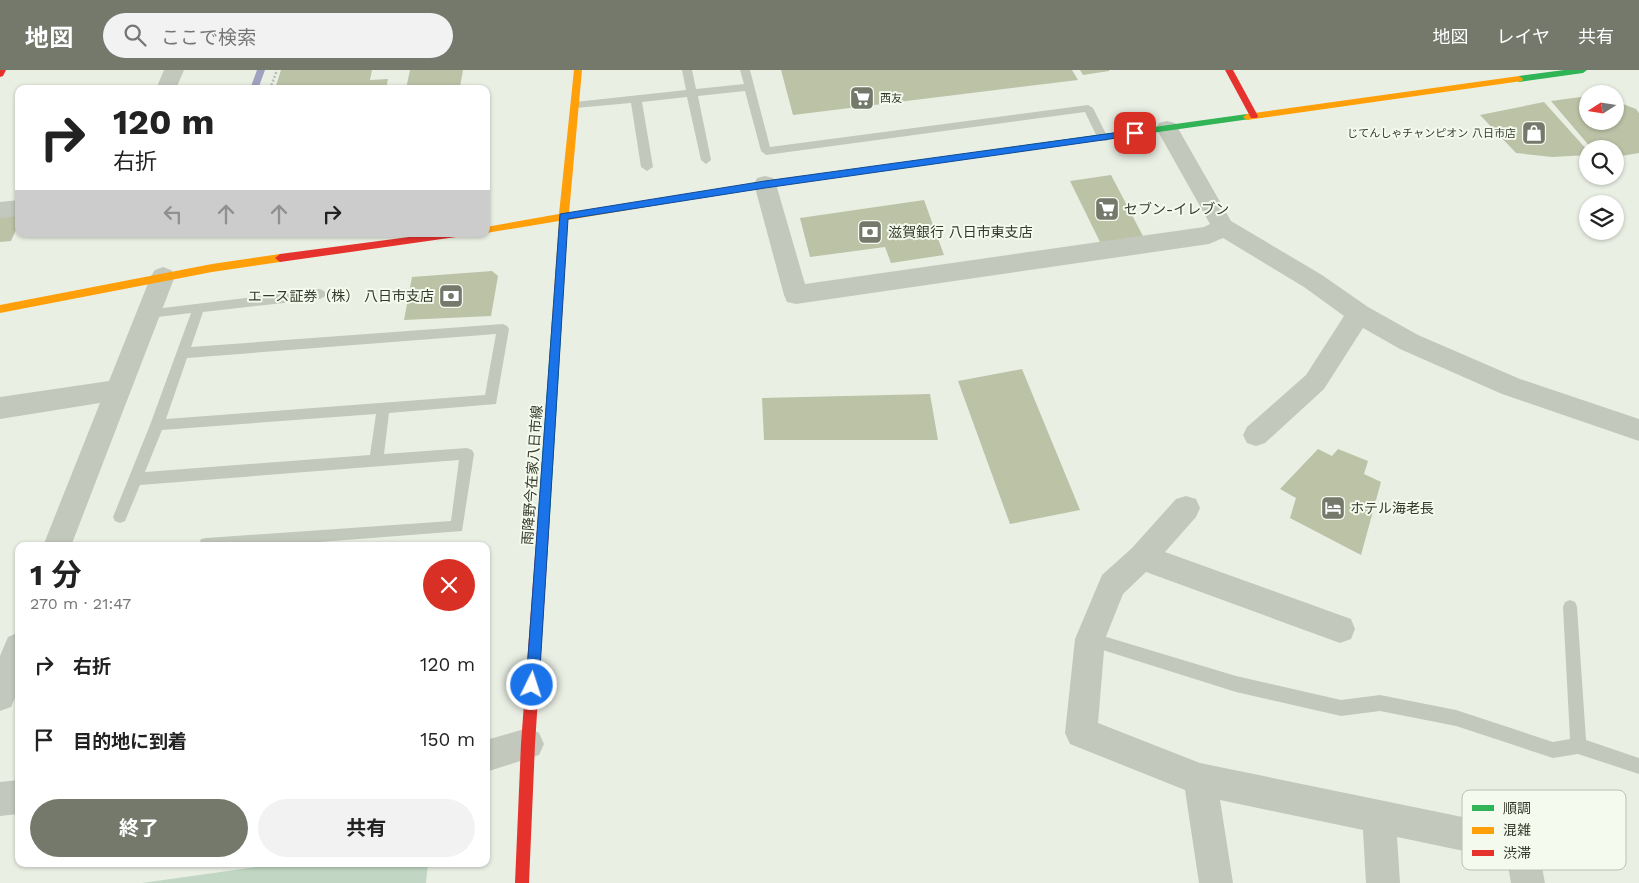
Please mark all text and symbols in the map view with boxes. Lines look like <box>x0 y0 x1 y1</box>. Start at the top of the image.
search box <box>103 13 453 58</box>
icon: search <box>121 21 149 49</box>
text: 地図 <box>25 24 73 52</box>
text: ここで検索 <box>161 26 256 49</box>
text: 地図 <box>1433 26 1469 47</box>
text: レイヤ <box>1497 26 1550 47</box>
text: 共有 <box>1578 26 1614 47</box>
supermarket icon: 西友 <box>849 85 875 111</box>
north arrow <box>1579 85 1624 130</box>
map controls <box>1579 85 1624 240</box>
place label: 西友 <box>880 92 902 105</box>
text: 120 m <box>113 101 214 143</box>
icon: right <box>30 105 95 170</box>
pin <box>1114 112 1156 154</box>
icon: arrive <box>1121 119 1149 147</box>
shop icon: じてんしゃチャンピオン 八日市店 <box>1521 120 1547 146</box>
place label: じてんしゃチャンピオン 八日市店 <box>1347 127 1516 140</box>
button: search <box>1579 140 1624 185</box>
text: 右折 <box>113 149 157 174</box>
button: layers <box>1579 195 1624 240</box>
supermarket icon: セブン-イレブン <box>1094 196 1120 222</box>
icon: left <box>159 200 187 228</box>
icon: ahead <box>212 200 240 228</box>
icon: ahead <box>265 200 293 228</box>
icon: right <box>318 200 346 228</box>
place label: セブン-イレブン <box>1124 201 1229 217</box>
bank icon: 滋賀銀行 八日市東支店 <box>857 219 883 245</box>
place label: 滋賀銀行 八日市東支店 <box>888 224 1033 240</box>
bank icon: エース証券（株） 八日市支店 <box>438 283 464 309</box>
place label: エース証券（株） 八日市支店 <box>248 288 434 304</box>
street label: 雨降野今在家八日市線 <box>519 405 545 545</box>
hotel icon: ホテル海老長 <box>1320 495 1346 521</box>
place label: ホテル海老長 <box>1350 500 1434 516</box>
text: 1 分 <box>30 557 82 592</box>
button: close <box>423 559 475 611</box>
text: 270 m · 21:47 <box>30 594 131 613</box>
icon: right <box>30 651 58 679</box>
text: 120 m <box>420 653 475 676</box>
text: 右折 <box>73 655 111 678</box>
position arrow <box>505 658 557 710</box>
icon: arrive <box>30 726 58 754</box>
text: 150 m <box>420 728 475 751</box>
text: 目的地に到着 <box>73 730 187 753</box>
legend <box>1462 790 1626 870</box>
button: 終了 <box>30 799 248 857</box>
button: 共有 <box>258 799 475 857</box>
text: 順調 <box>1503 800 1531 816</box>
text: 混雑 <box>1503 822 1531 838</box>
text: 渋滞 <box>1503 845 1531 861</box>

